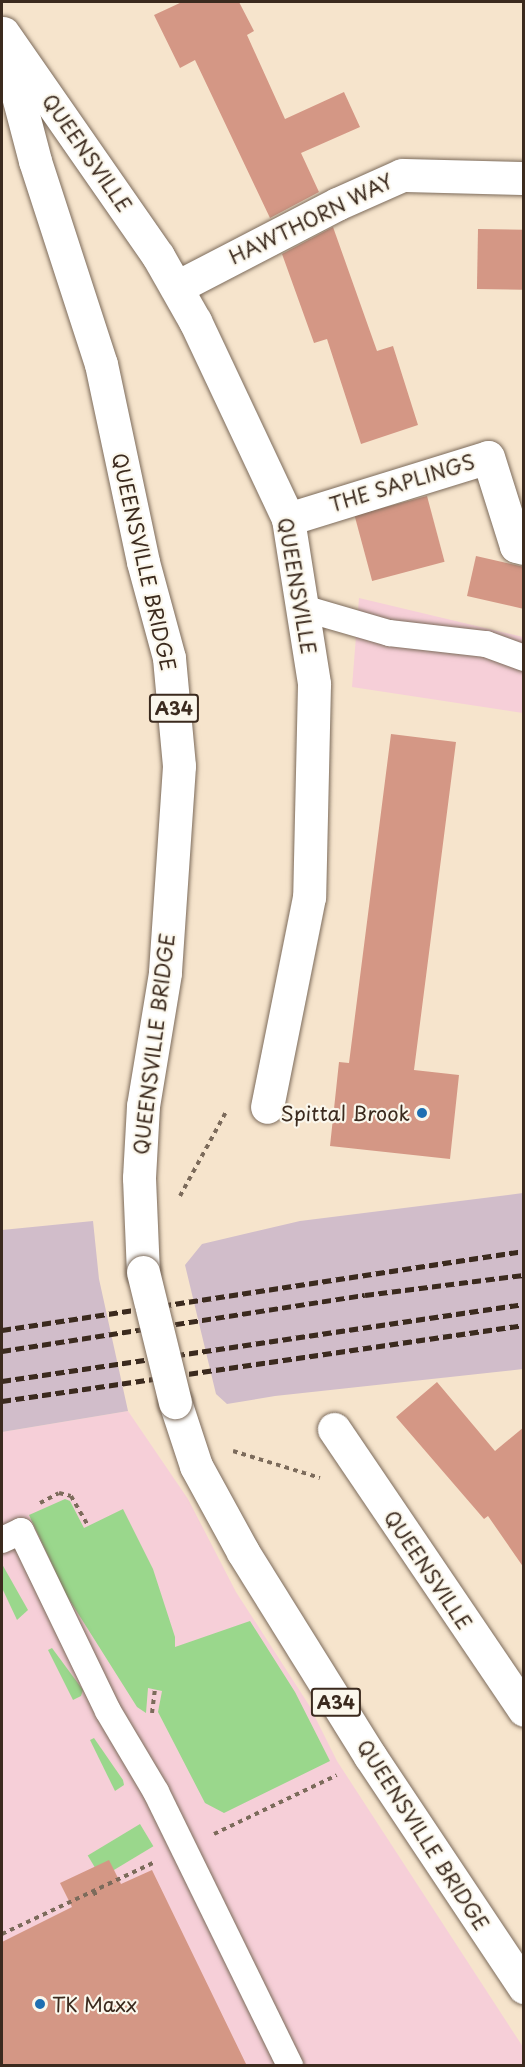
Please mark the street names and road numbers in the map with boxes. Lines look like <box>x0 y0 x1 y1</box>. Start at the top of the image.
street label: QUEENSVILLE <box>37 89 137 217</box>
street label: HAWTHORN WAY <box>225 169 397 269</box>
street label: THE SAPLINGS <box>326 449 478 517</box>
street label: QUEENSVILLE BRIDGE <box>107 450 181 674</box>
street label: QUEENSVILLE <box>273 516 321 656</box>
road number: A34 <box>148 693 200 723</box>
street label: QUEENSVILLE BRIDGE <box>128 931 180 1157</box>
street label: QUEENSVILLE <box>379 1506 477 1634</box>
road number: A34 <box>310 1687 362 1717</box>
street label: QUEENSVILLE BRIDGE <box>352 1734 494 1936</box>

